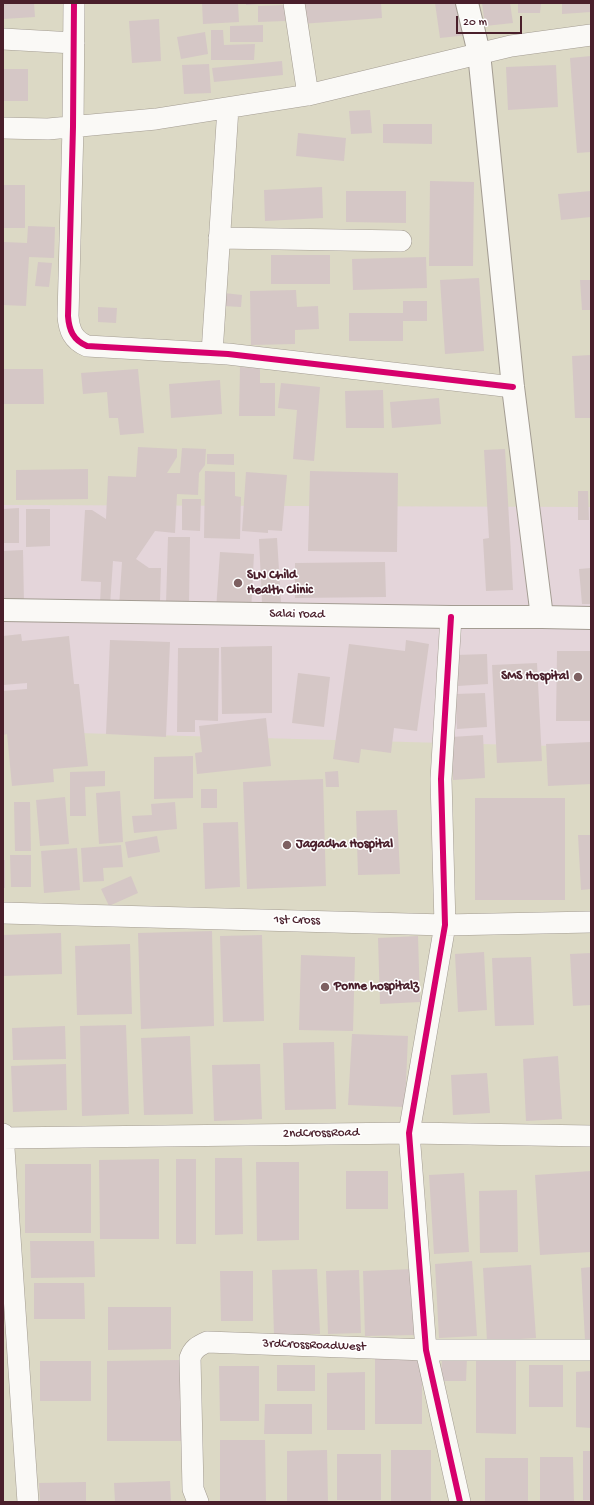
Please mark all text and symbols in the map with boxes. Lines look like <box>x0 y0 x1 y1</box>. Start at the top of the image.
scale bar <box>458 8 524 34</box>
text: 20 m <box>463 16 487 30</box>
place label: SLN Child Health Clinic <box>247 568 313 599</box>
marker: SLN Child Health Clinic <box>232 577 244 589</box>
street label: Salai road <box>269 607 325 623</box>
place label: SMS Hospital <box>501 669 569 685</box>
marker: SMS Hospital <box>572 671 584 683</box>
place label: Jagadha Hospital <box>296 837 393 853</box>
marker: Jagadha Hospital <box>281 839 293 851</box>
street label: 1st Cross <box>274 913 320 929</box>
place label: Ponne hospitalz <box>334 979 419 995</box>
marker: Ponne hospitalz <box>319 981 331 993</box>
street label: 2ndCrossRoad <box>283 1126 359 1142</box>
street label: 3rdCrossRoadWest <box>262 1336 366 1356</box>

